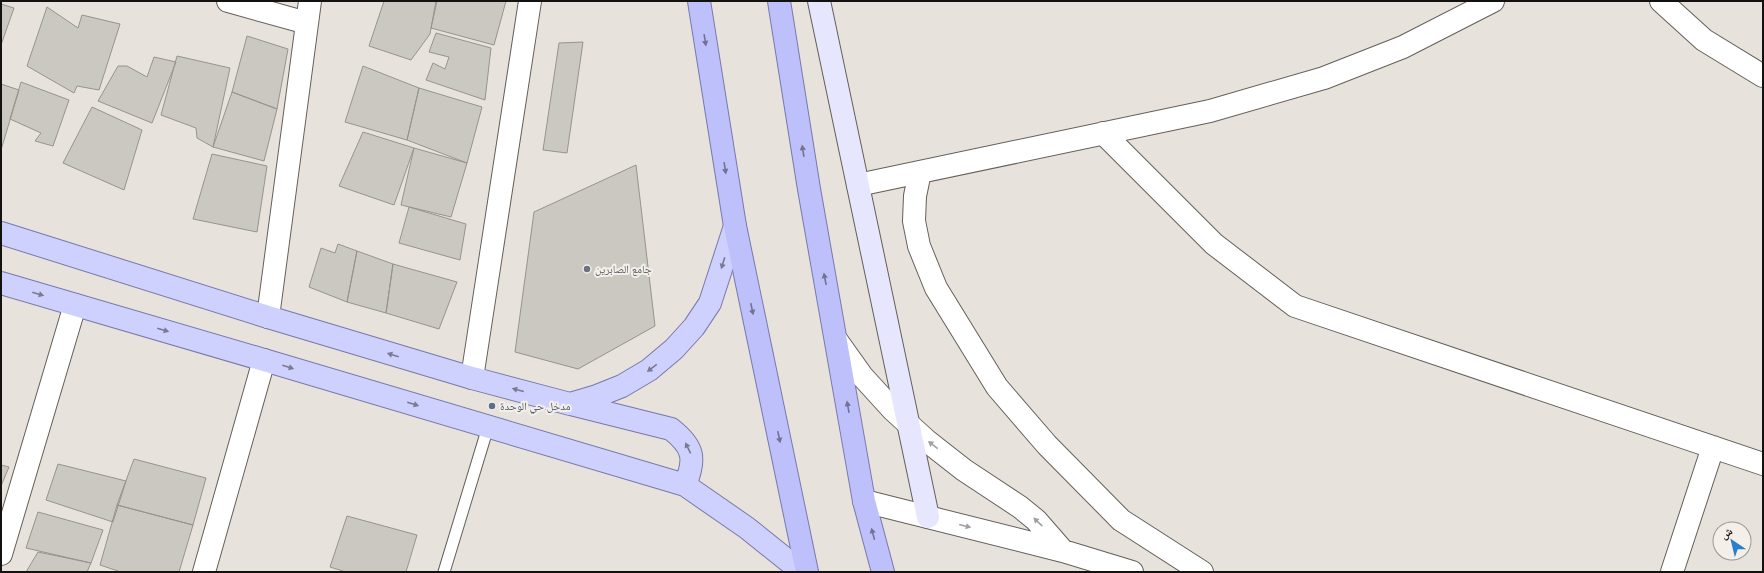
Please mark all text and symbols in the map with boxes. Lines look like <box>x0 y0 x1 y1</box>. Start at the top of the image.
one-way arrow <box>702 33 708 46</box>
one-way arrow <box>800 145 806 157</box>
one-way arrow <box>723 162 729 174</box>
one-way arrow <box>720 257 726 269</box>
place label: جامع الصابرين <box>595 263 652 276</box>
marker: جامع الصابرين <box>582 264 592 274</box>
one-way arrow <box>822 273 828 285</box>
one-way arrow <box>33 291 45 297</box>
one-way arrow <box>750 303 756 315</box>
one-way arrow <box>158 327 170 333</box>
one-way arrow <box>387 352 399 358</box>
one-way arrow <box>646 363 657 372</box>
one-way arrow <box>282 364 294 370</box>
one-way arrow <box>512 387 524 393</box>
place label: مدخل حي الوحدة <box>500 400 571 414</box>
one-way arrow <box>407 401 419 407</box>
marker: مدخل حي الوحدة <box>487 401 497 411</box>
one-way arrow <box>845 401 851 413</box>
one-way arrow <box>776 430 782 443</box>
one-way arrow <box>927 441 938 449</box>
one-way arrow <box>685 443 691 454</box>
one-way arrow <box>1033 517 1043 527</box>
north arrow <box>1712 521 1752 561</box>
one-way arrow <box>959 524 972 530</box>
text: ش <box>1718 524 1736 543</box>
one-way arrow <box>870 528 876 540</box>

